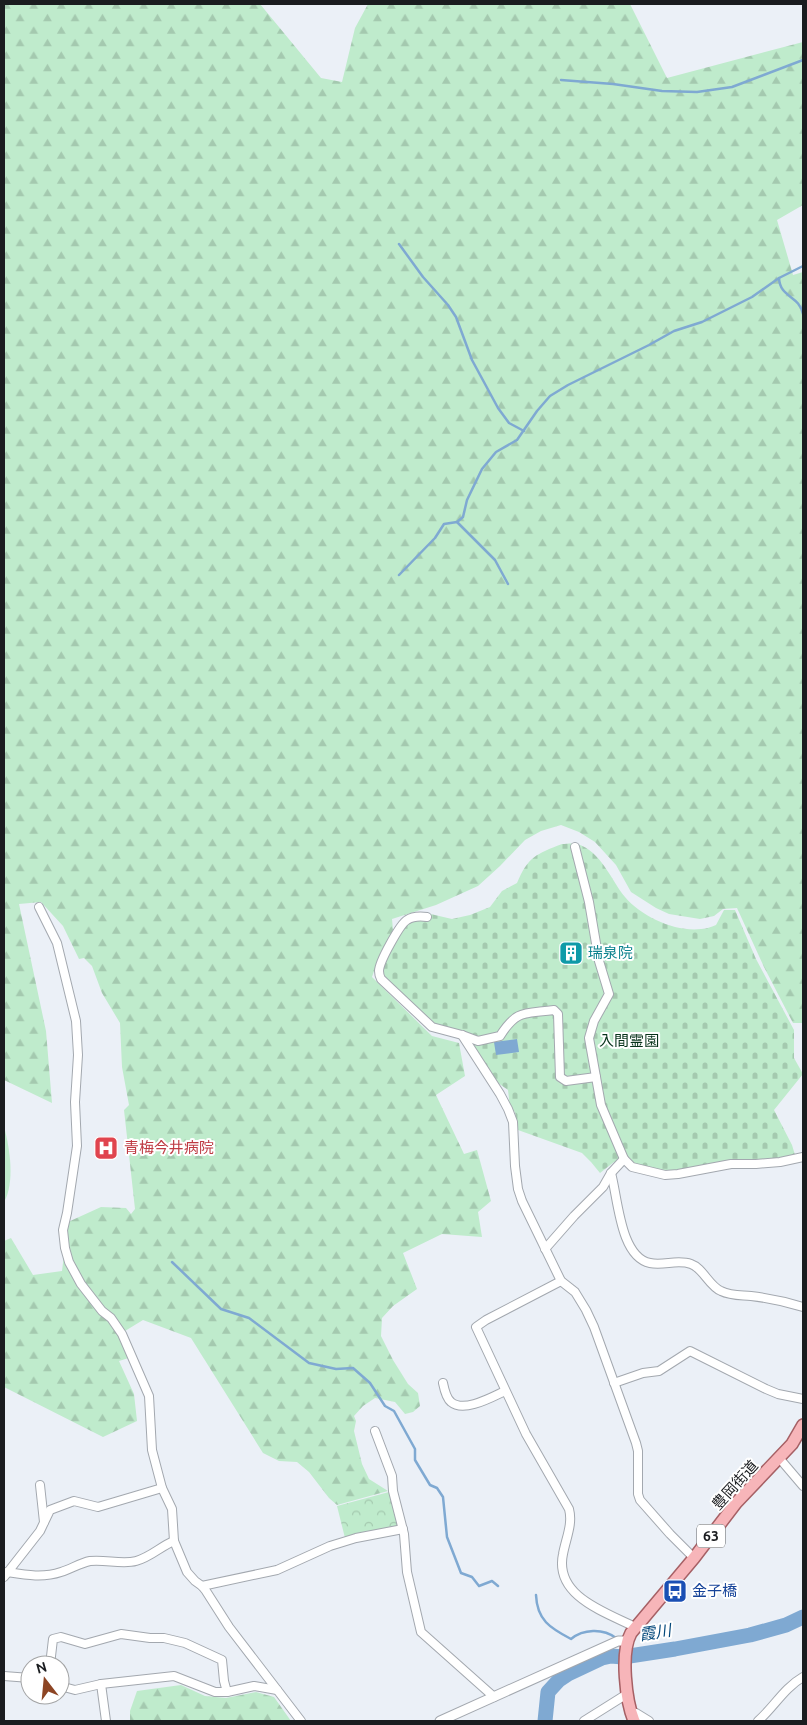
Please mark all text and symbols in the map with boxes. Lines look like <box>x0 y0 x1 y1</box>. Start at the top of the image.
building icon: 瑞泉院 <box>558 940 584 966</box>
place label: 瑞泉院 <box>588 944 633 961</box>
park label: 入間霊園 <box>599 1032 659 1049</box>
hospital icon: 青梅今井病院 <box>93 1135 119 1161</box>
place label: 青梅今井病院 <box>124 1139 214 1156</box>
street label: 豊岡街道 <box>708 1457 761 1513</box>
road number: 63 <box>697 1524 725 1548</box>
bus stop icon: 金子橋 <box>662 1578 688 1604</box>
place label: 金子橋 <box>692 1582 737 1599</box>
water label: 霞川 <box>638 1620 674 1643</box>
north arrow <box>20 1655 70 1705</box>
text: N <box>34 1658 49 1677</box>

